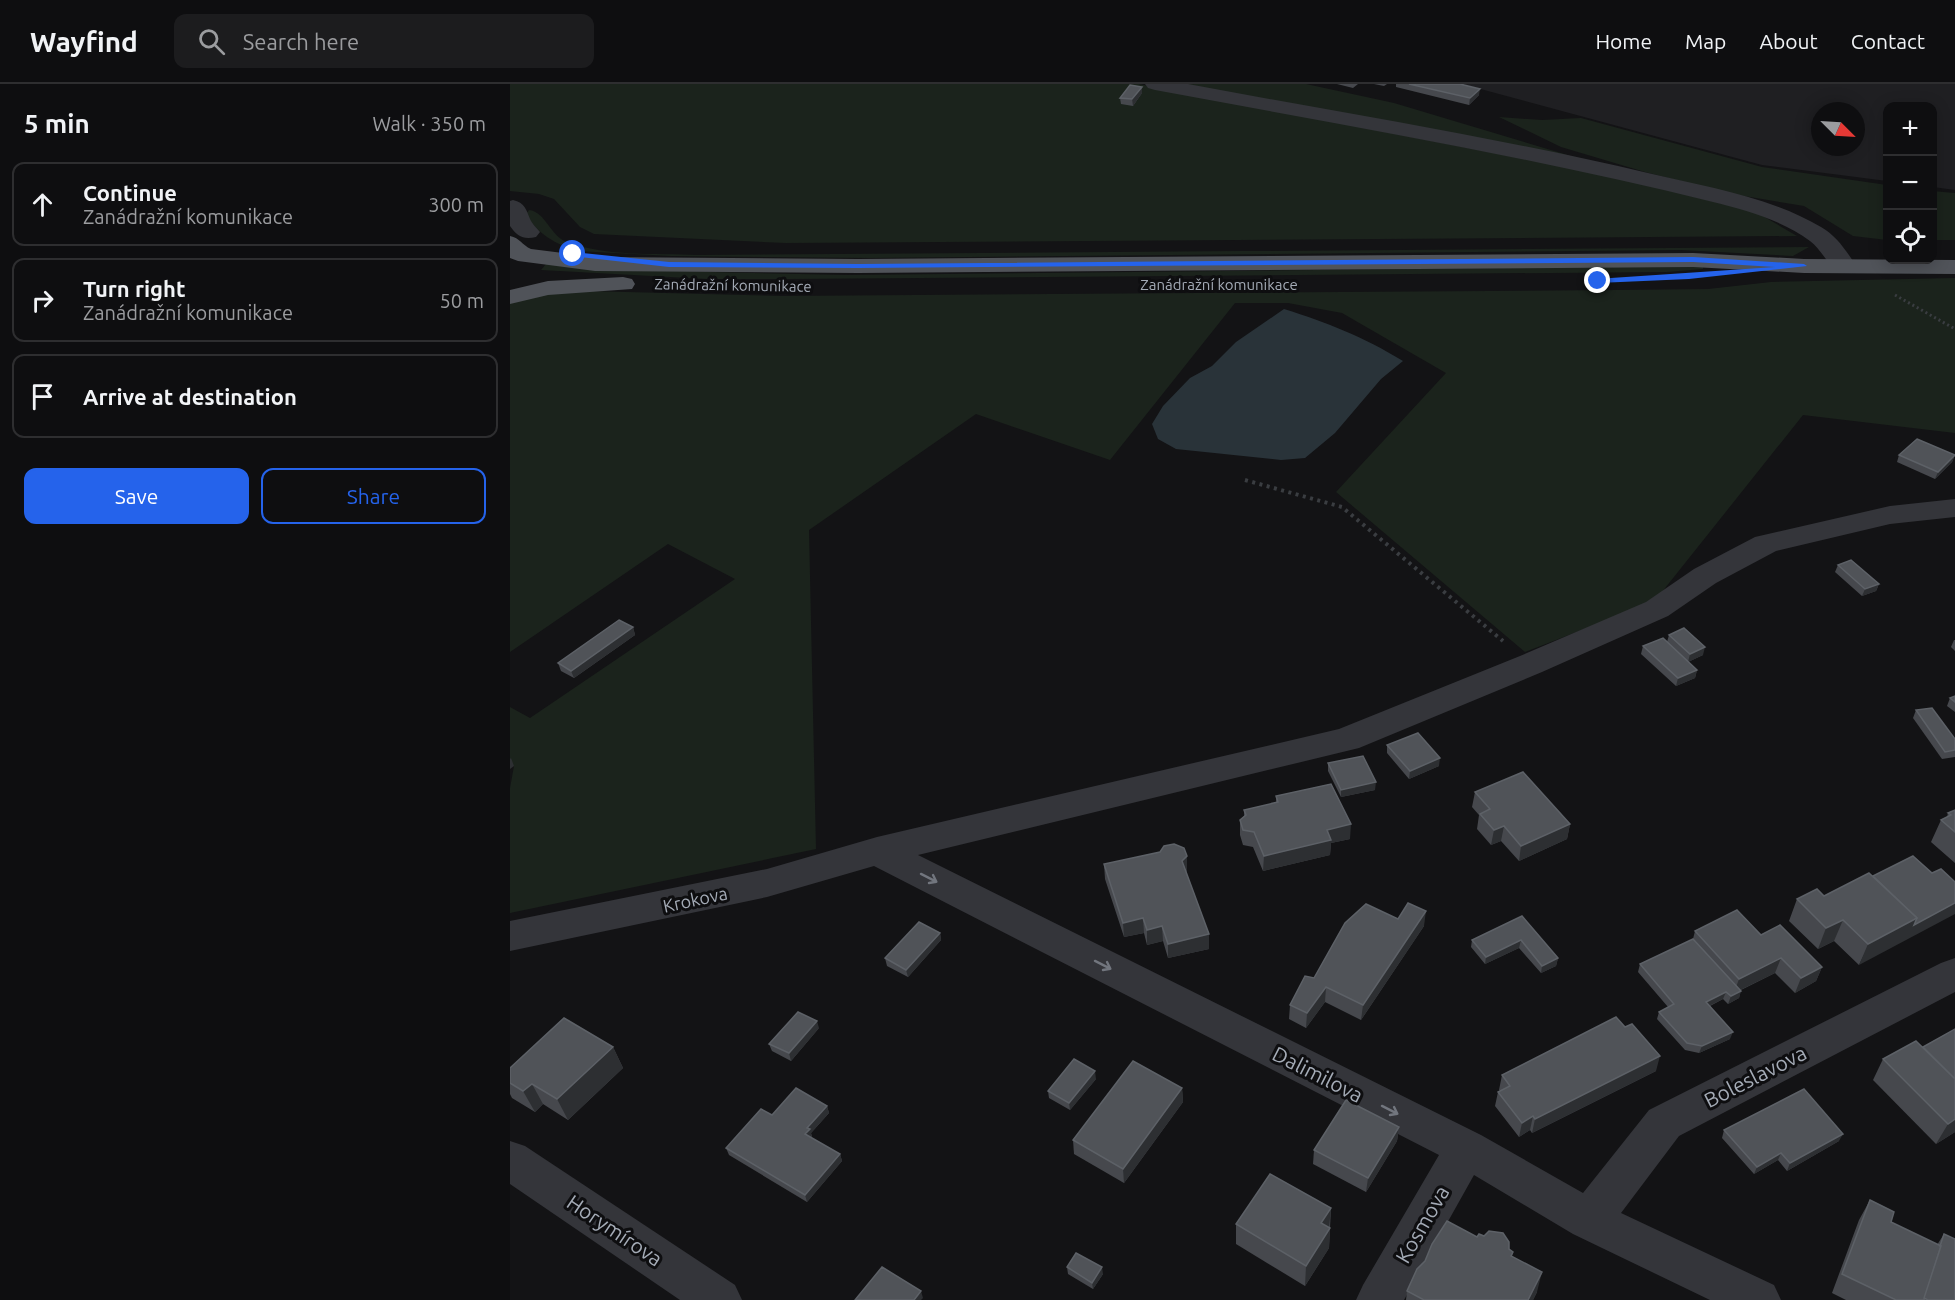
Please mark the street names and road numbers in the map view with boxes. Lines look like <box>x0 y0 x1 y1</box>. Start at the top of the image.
street label: Zanádražní komunikace <box>654 275 812 295</box>
street label: Zanádražní komunikace <box>1140 276 1298 293</box>
street label: Krokova <box>661 882 729 916</box>
street label: Boleslavova <box>1700 1040 1810 1112</box>
street label: Dalimilova <box>1269 1041 1367 1107</box>
street label: Kosmova <box>1390 1181 1454 1267</box>
street label: Horymírova <box>563 1189 667 1271</box>

